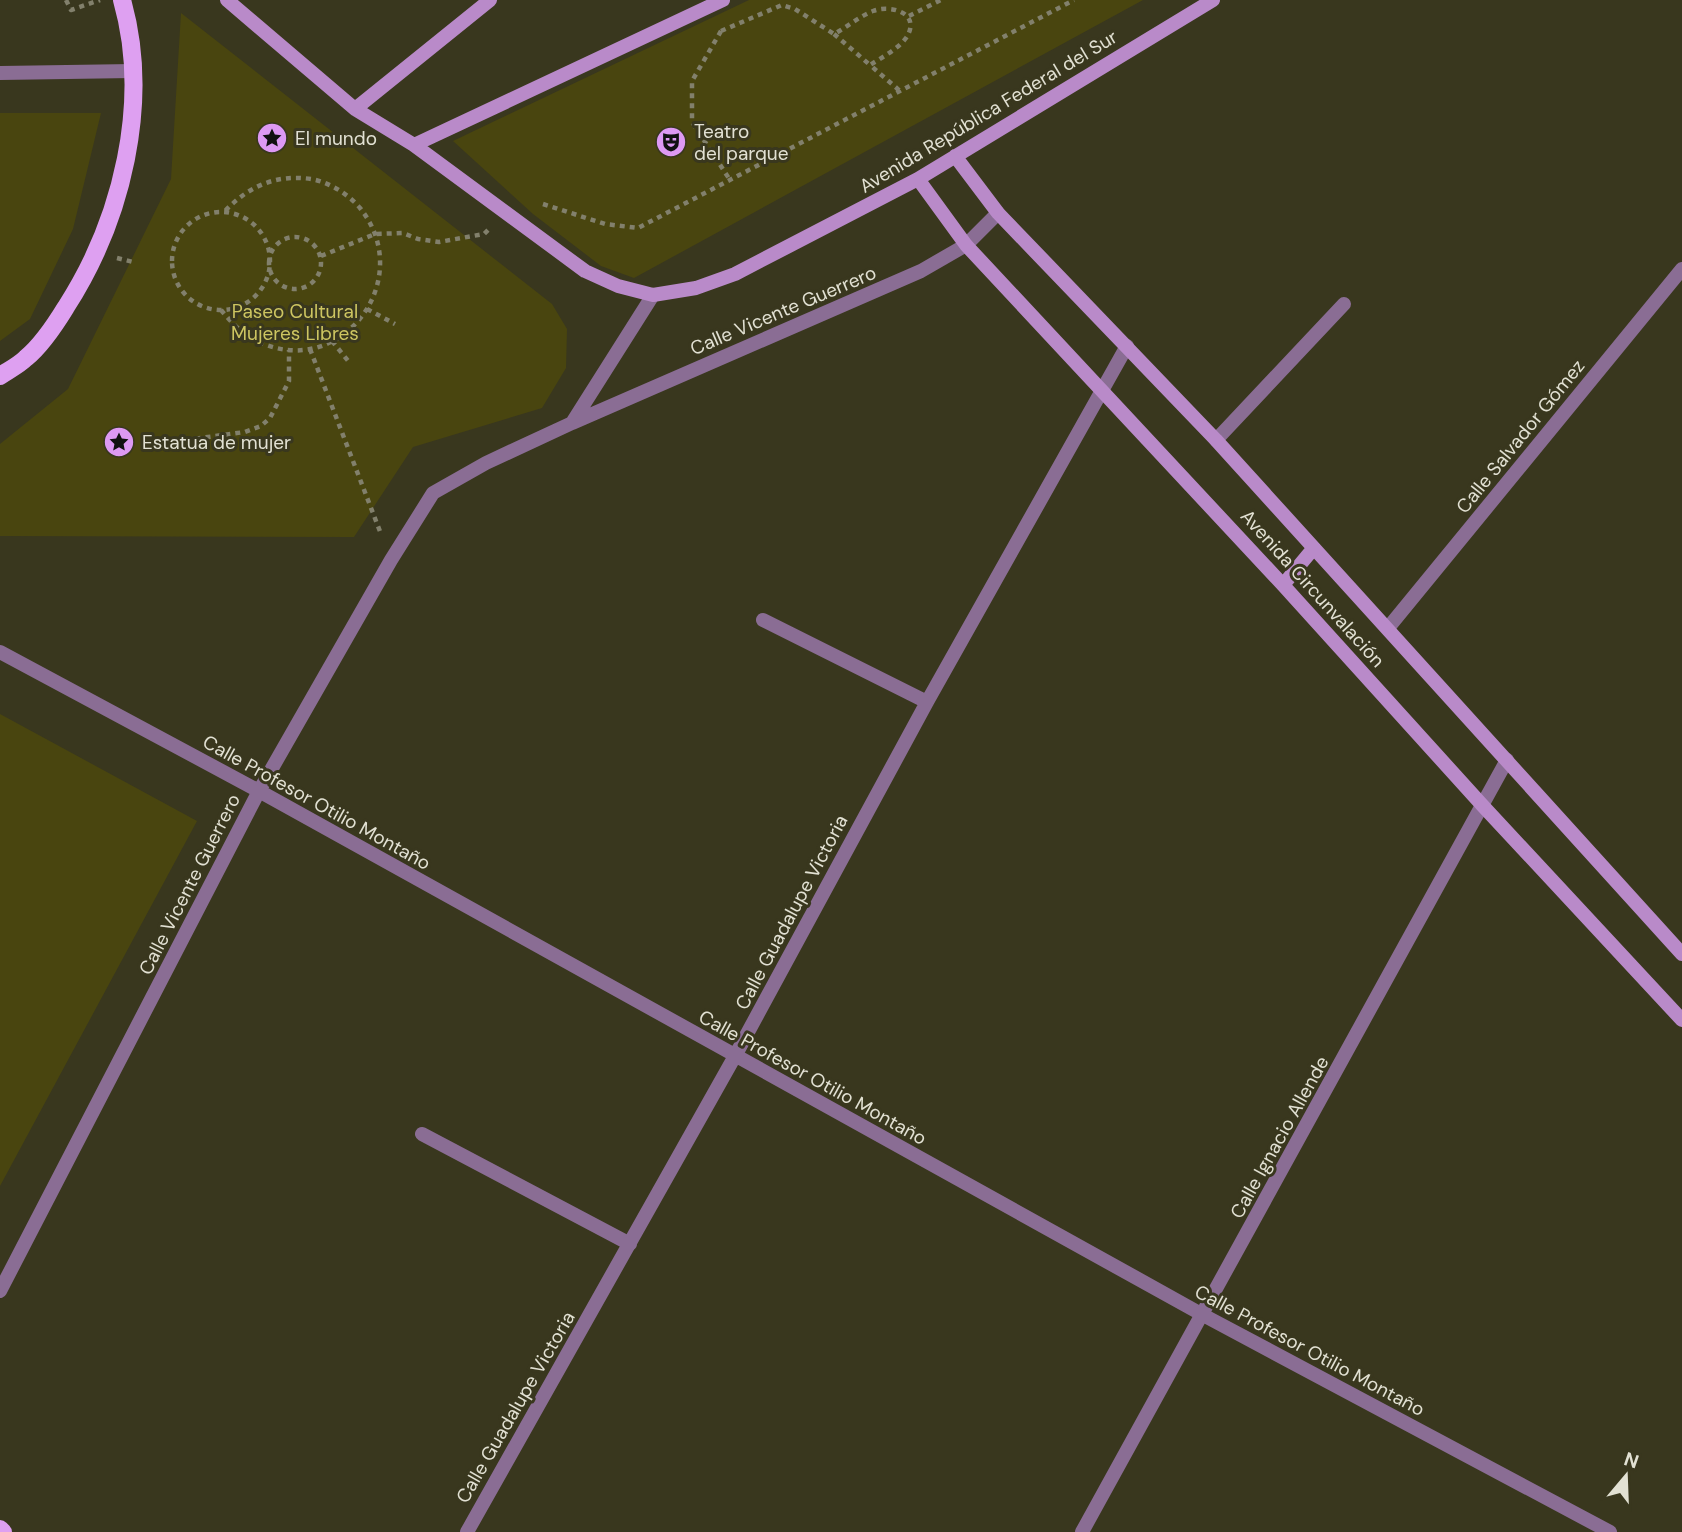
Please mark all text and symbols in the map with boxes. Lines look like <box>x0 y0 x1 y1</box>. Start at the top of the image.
street label: Avenida República Federal del Sur <box>855 24 1122 199</box>
place label: Teatro del parque <box>694 119 789 166</box>
place icon: El mundo <box>255 121 289 155</box>
theatre icon: Teatro del parque <box>654 125 688 159</box>
place label: El mundo <box>295 126 377 151</box>
street label: Calle Vicente Guerrero <box>686 260 880 361</box>
park label: Paseo Cultural Mujeres Libres <box>231 299 359 346</box>
street label: Calle Salvador Gómez <box>1451 354 1590 518</box>
place icon: Estatua de mujer <box>102 425 136 459</box>
place label: Estatua de mujer <box>142 430 291 455</box>
street label: Avenida Circunvalación <box>1235 504 1390 673</box>
street label: Calle Profesor Otilio Montaño <box>198 729 435 876</box>
street label: Calle Vicente Guerrero <box>133 790 246 979</box>
street label: Calle Guadalupe Victoria <box>729 810 853 1014</box>
street label: Calle Profesor Otilio Montaño <box>694 1004 931 1151</box>
street label: Calle Ignacio Allende <box>1224 1052 1334 1223</box>
street label: Calle Profesor Otilio Montaño <box>1190 1279 1429 1422</box>
street label: Calle Guadalupe Victoria <box>450 1307 581 1508</box>
north arrow <box>1591 1441 1661 1511</box>
text: N <box>1621 1446 1642 1474</box>

